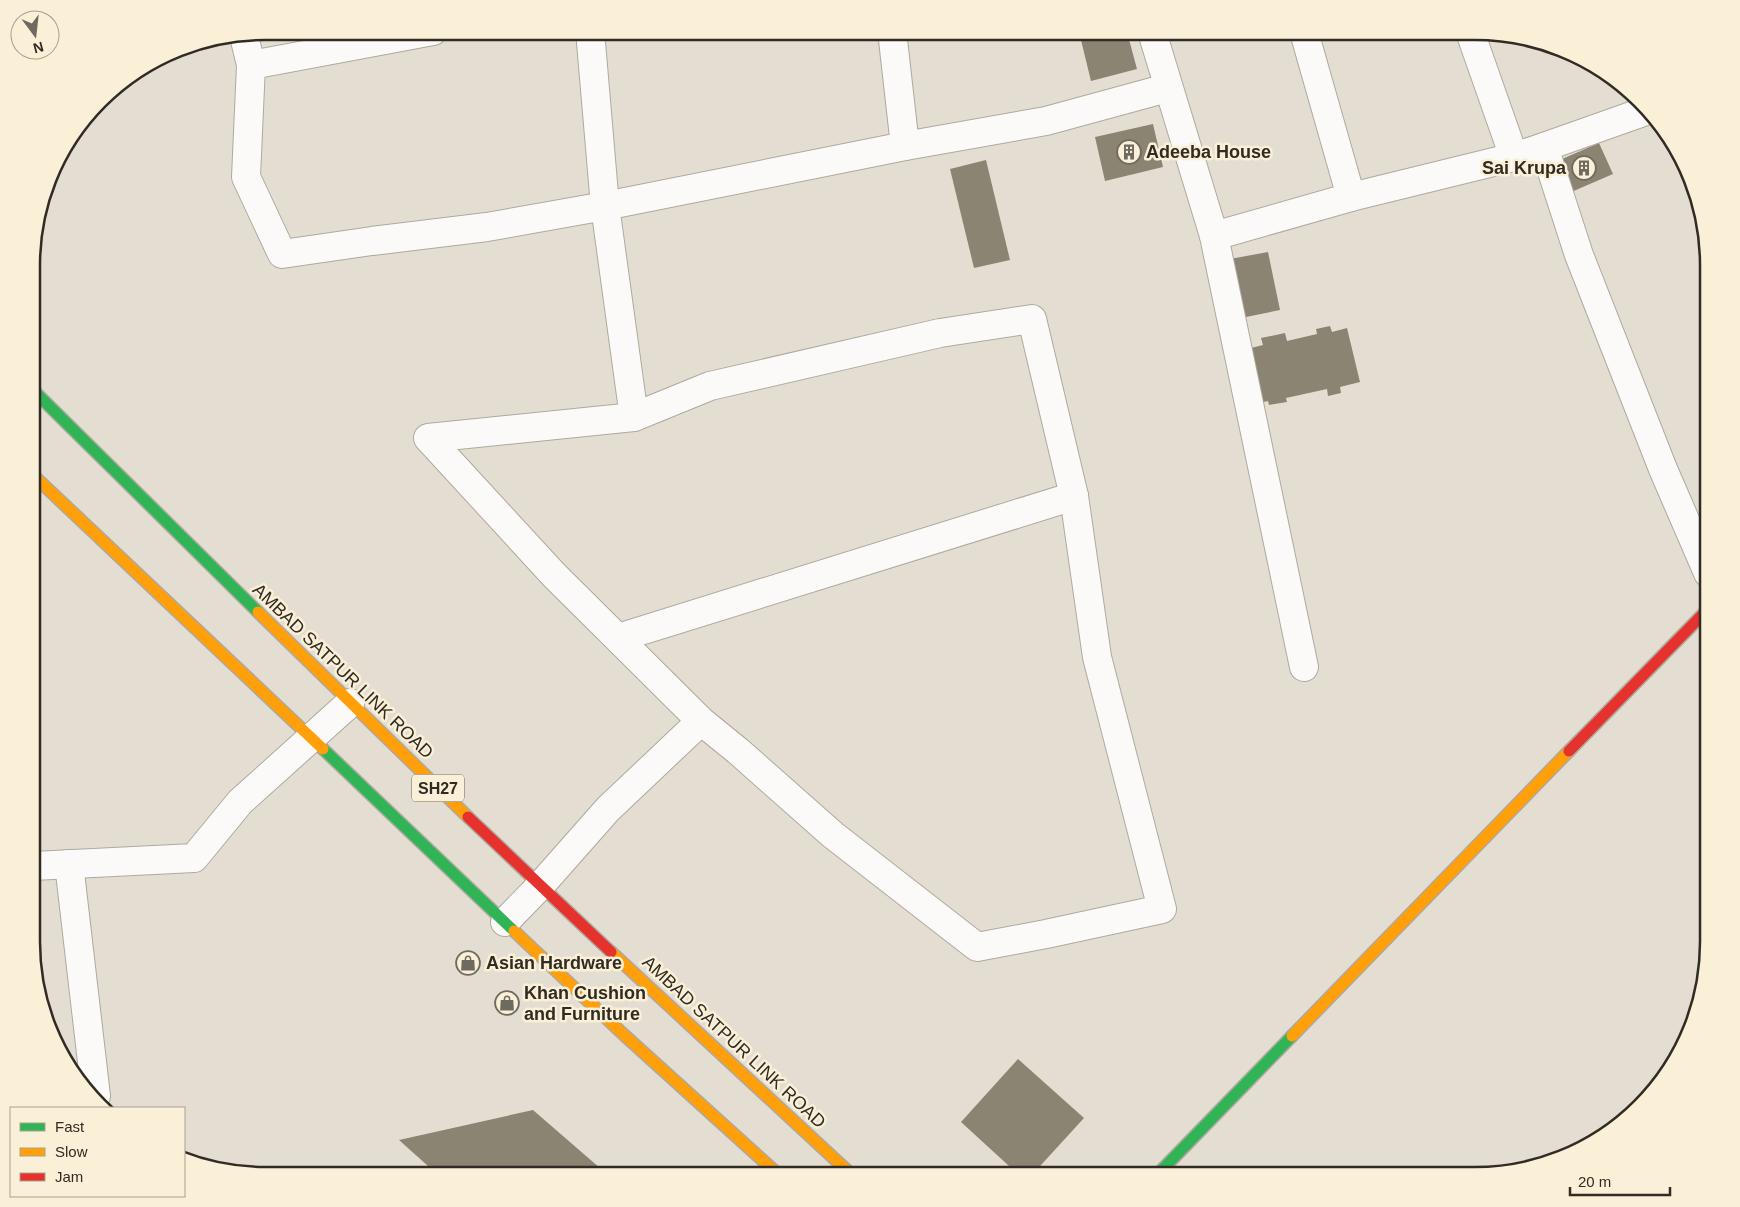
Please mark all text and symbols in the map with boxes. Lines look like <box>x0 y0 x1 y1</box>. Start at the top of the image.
north arrow <box>10 10 60 60</box>
text: N <box>31 39 45 57</box>
building icon: Adeeba House <box>1116 139 1142 165</box>
place label: Adeeba House <box>1146 142 1271 162</box>
building icon: Sai Krupa <box>1571 155 1597 181</box>
place label: Sai Krupa <box>1482 158 1567 178</box>
street label: AMBAD SATPUR LINK ROAD <box>249 580 437 762</box>
road number: SH27 <box>412 774 464 801</box>
shop icon: Asian Hardware <box>455 950 481 976</box>
street label: AMBAD SATPUR LINK ROAD <box>638 952 830 1132</box>
place label: Asian Hardware <box>486 953 622 973</box>
place label: Khan Cushion and Furniture <box>524 983 646 1024</box>
shop icon: Khan Cushion and Furniture <box>494 990 520 1016</box>
legend <box>10 1107 185 1197</box>
text: Fast <box>55 1118 85 1135</box>
text: Slow <box>55 1143 88 1160</box>
scale bar <box>1570 1164 1670 1196</box>
text: Jam <box>55 1168 83 1185</box>
text: 20 m <box>1578 1173 1611 1190</box>

